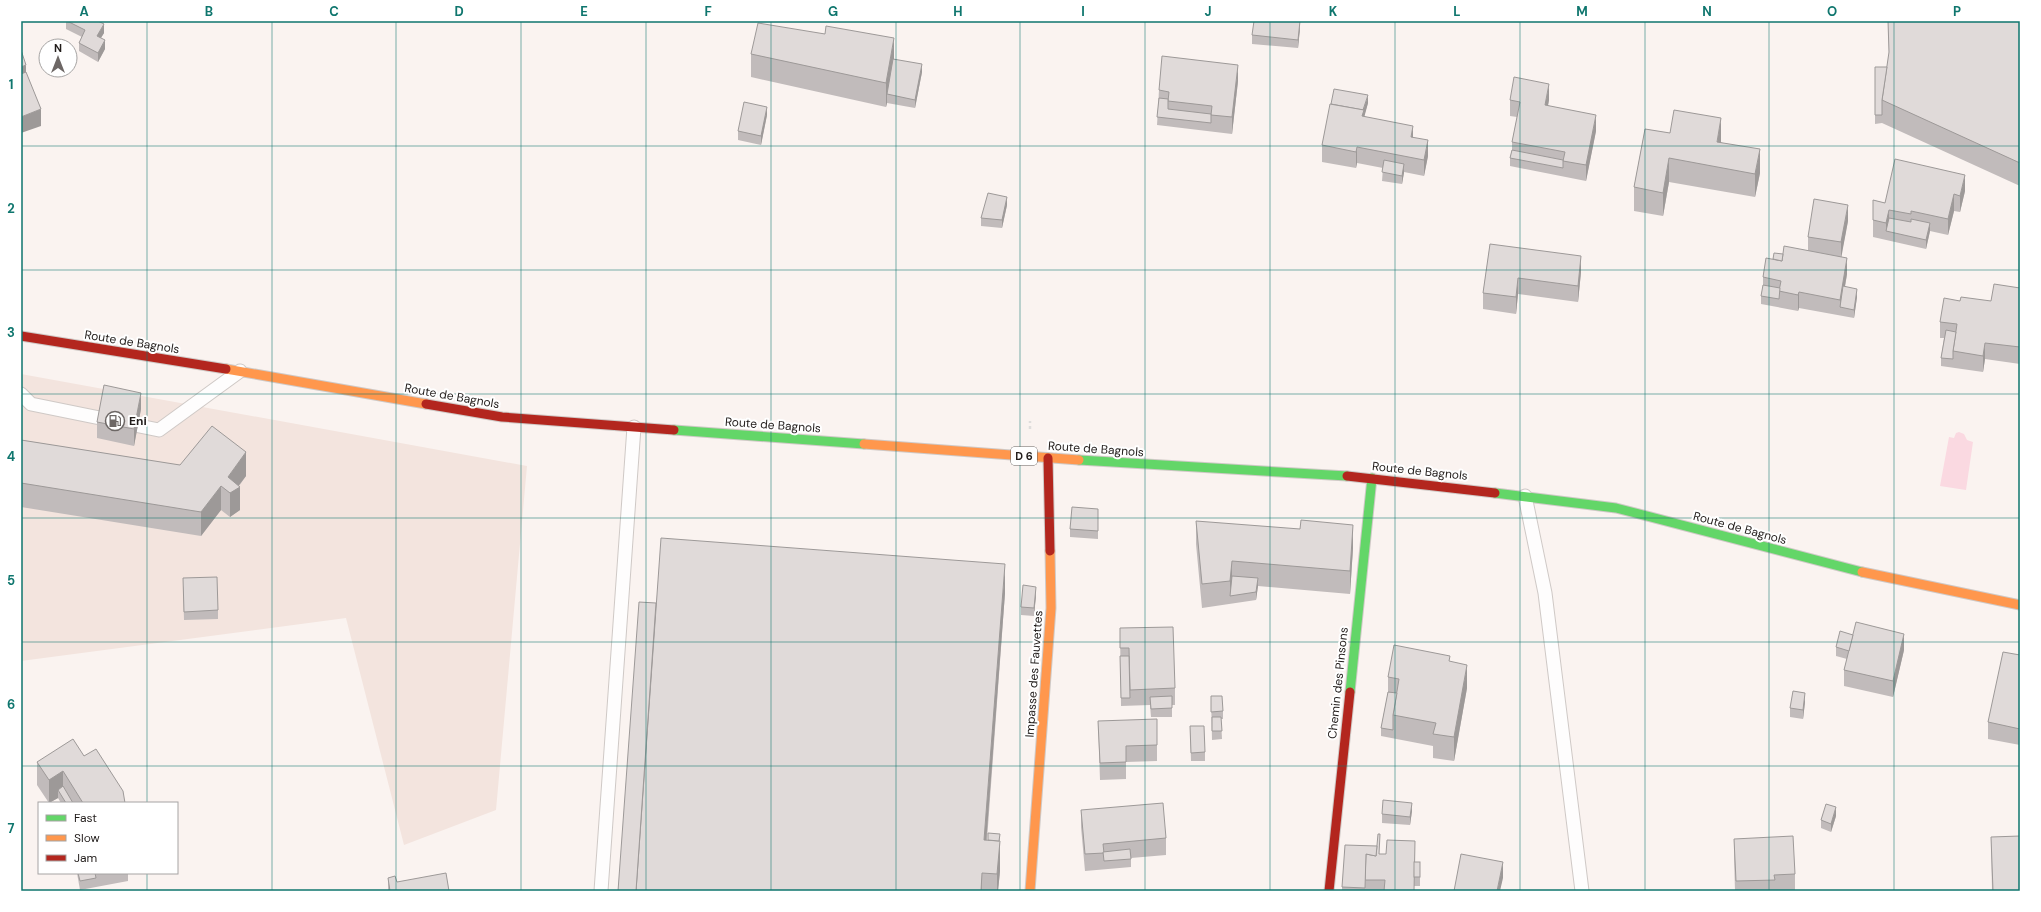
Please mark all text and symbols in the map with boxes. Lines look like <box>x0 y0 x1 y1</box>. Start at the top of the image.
text: A <box>79 3 89 20</box>
text: B <box>205 3 213 20</box>
text: C <box>329 3 339 20</box>
text: D <box>454 3 464 20</box>
text: E <box>580 3 588 20</box>
text: F <box>704 3 712 20</box>
text: G <box>828 3 838 20</box>
text: H <box>953 3 963 20</box>
text: I <box>1081 3 1085 20</box>
text: J <box>1204 3 1212 20</box>
text: K <box>1329 3 1338 20</box>
text: L <box>1453 3 1461 20</box>
text: M <box>1576 3 1588 20</box>
text: N <box>1702 3 1712 20</box>
text: O <box>1827 3 1837 20</box>
text: P <box>1953 3 1961 20</box>
north arrow <box>38 38 78 78</box>
text: N <box>54 41 62 55</box>
text: 1 <box>9 76 13 93</box>
text: 2 <box>7 200 15 217</box>
text: 3 <box>7 324 15 341</box>
street label: Route de Bagnols <box>83 327 181 357</box>
street label: Route de Bagnols <box>403 380 501 412</box>
fuel station icon: Eni <box>104 410 126 432</box>
place label: Eni <box>129 413 147 429</box>
street label: Route de Bagnols <box>725 414 821 436</box>
street label: Route de Bagnols <box>1048 438 1144 460</box>
road number: D 6 <box>1011 447 1037 465</box>
text: 4 <box>7 448 15 465</box>
street label: Route de Bagnols <box>1371 458 1469 484</box>
street label: Route de Bagnols <box>1692 508 1788 548</box>
text: 5 <box>7 572 15 589</box>
street label: Impasse des Fauvettes <box>1022 610 1046 738</box>
street label: Chemin des Pinsons <box>1324 626 1352 740</box>
text: 6 <box>7 696 15 713</box>
legend <box>38 802 178 874</box>
text: Fast <box>74 810 97 826</box>
text: 7 <box>8 820 15 837</box>
text: Slow <box>74 830 100 846</box>
text: Jam <box>74 850 97 866</box>

